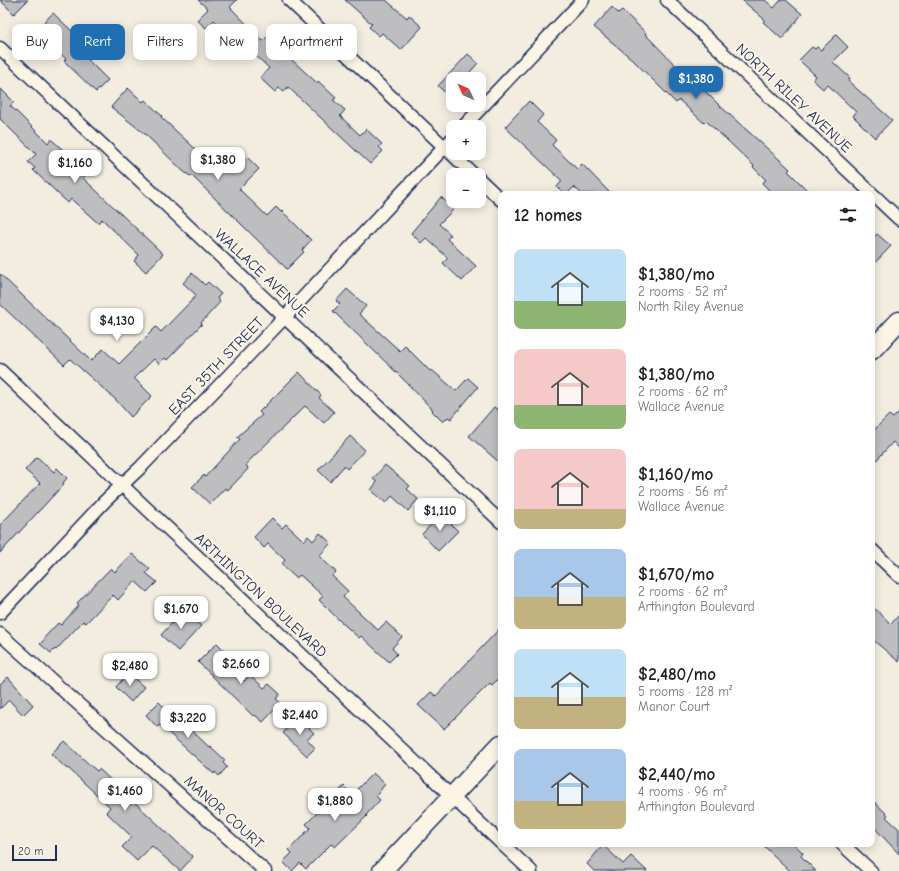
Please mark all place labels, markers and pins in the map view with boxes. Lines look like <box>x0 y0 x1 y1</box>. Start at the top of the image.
pin: $1,380 <box>663 66 729 100</box>
pin: $1,380 <box>185 147 251 181</box>
pin: $1,160 <box>42 150 108 184</box>
pin: $4,130 <box>84 308 150 342</box>
pin: $1,110 <box>407 498 473 532</box>
pin: $1,670 <box>148 596 214 630</box>
pin: $2,660 <box>208 651 274 685</box>
pin: $2,480 <box>97 653 163 687</box>
pin: $2,440 <box>267 702 333 736</box>
pin: $3,220 <box>155 705 221 739</box>
pin: $1,460 <box>92 778 158 812</box>
pin: $1,880 <box>302 788 368 822</box>

